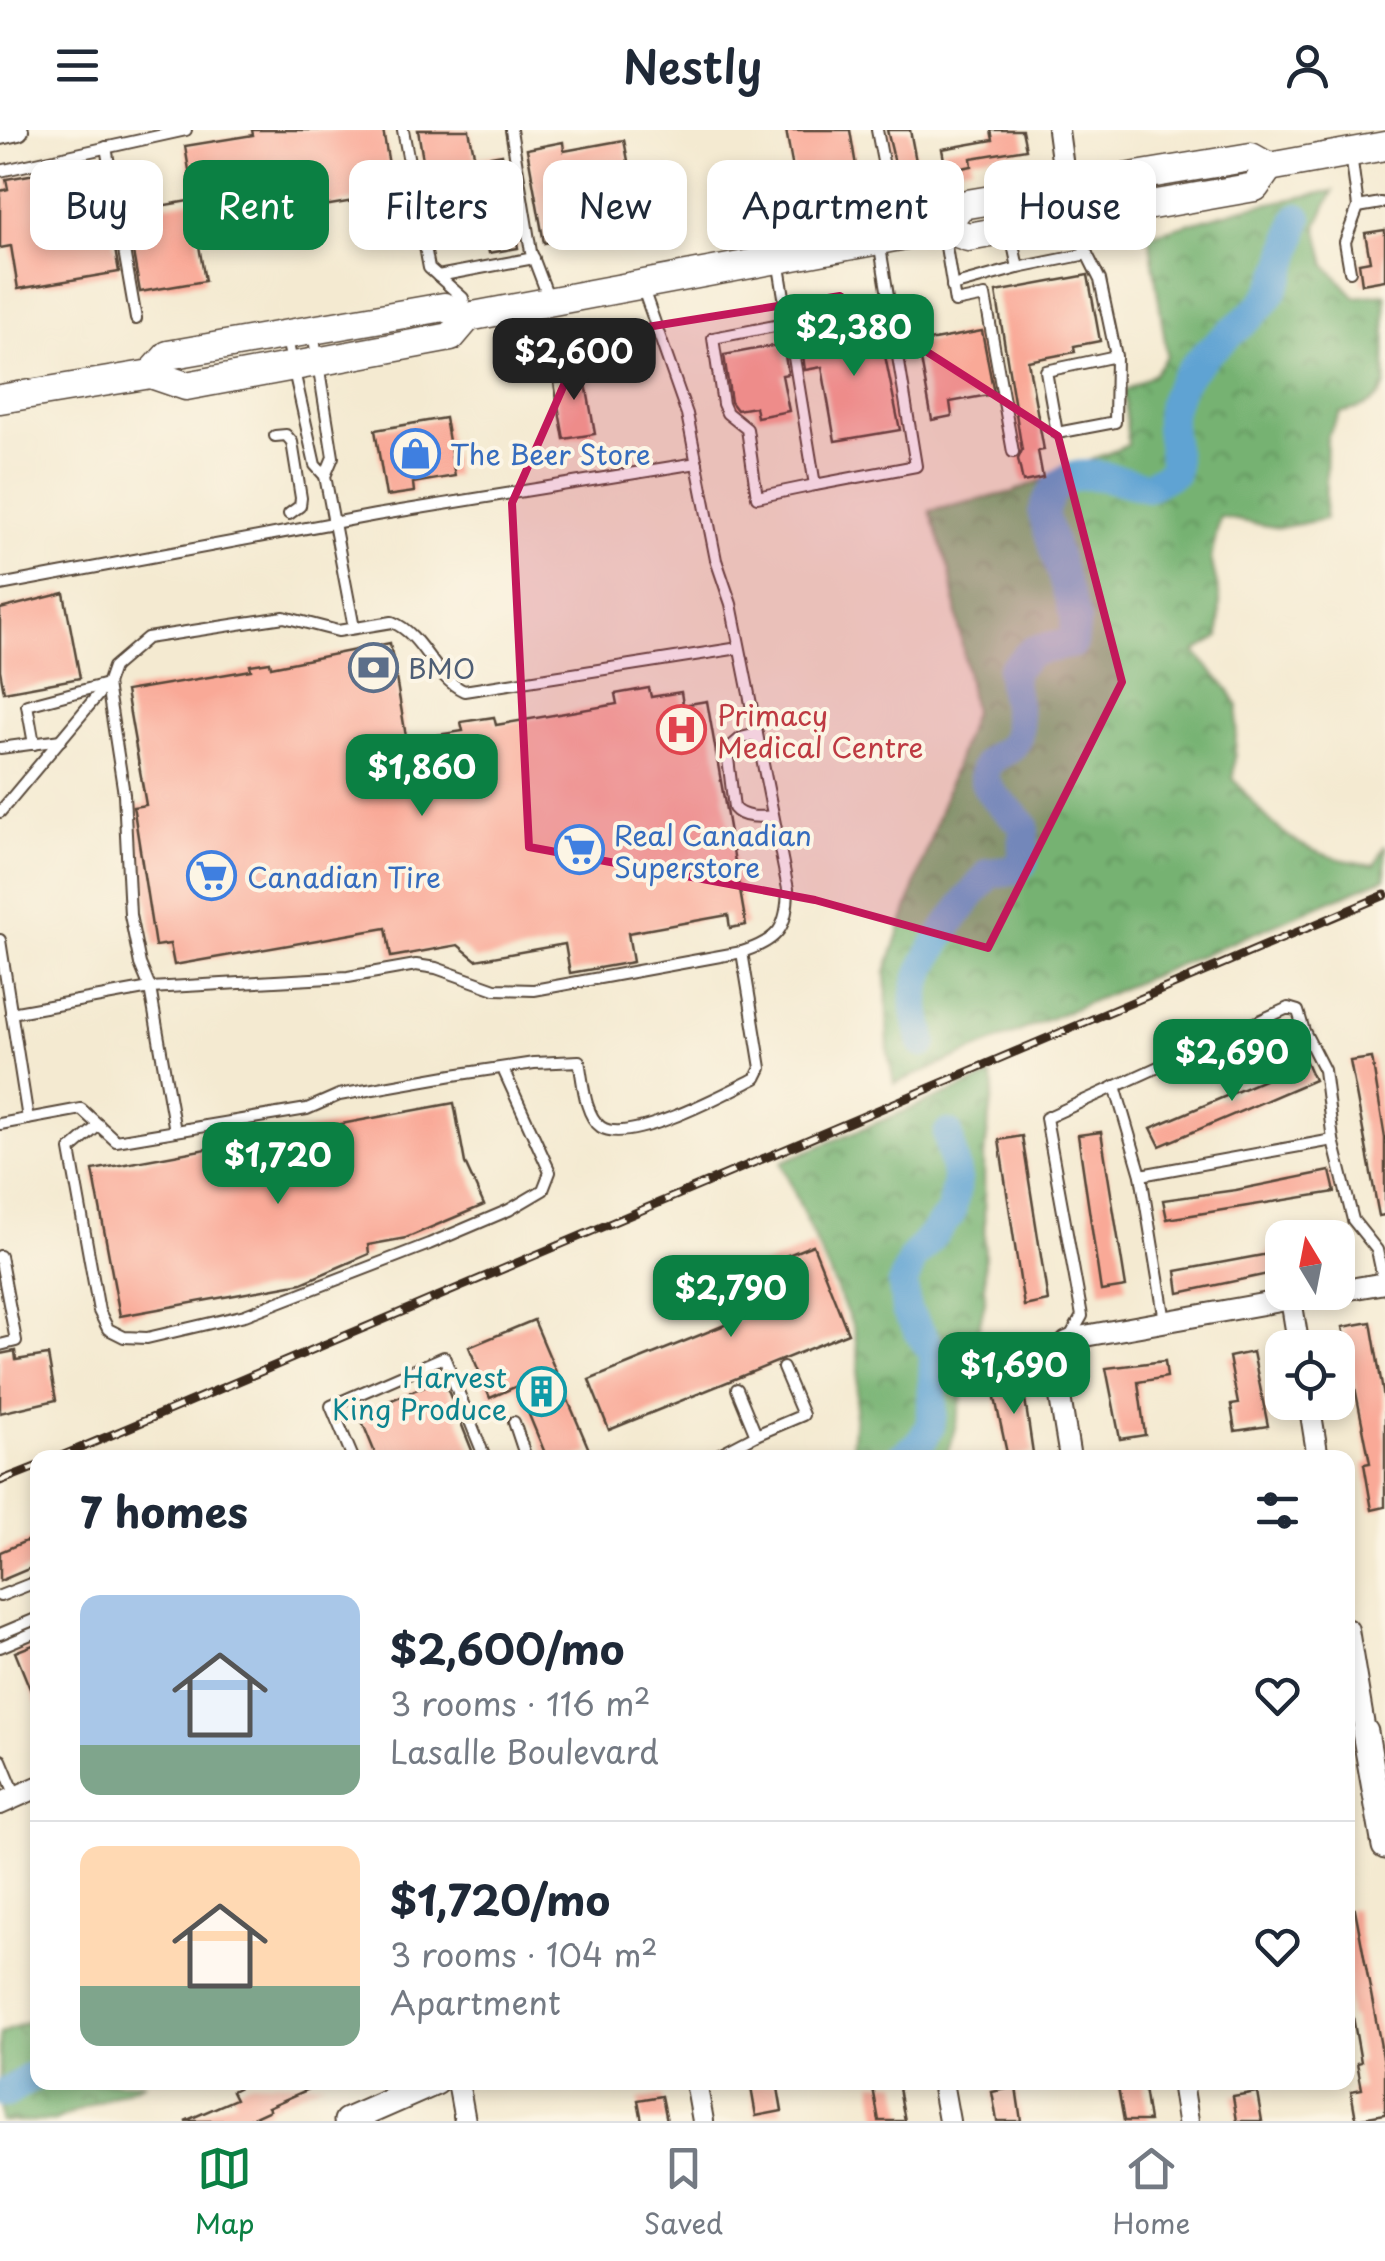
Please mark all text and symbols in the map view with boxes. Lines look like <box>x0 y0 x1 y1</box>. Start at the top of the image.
text: Nestly <box>623 31 762 99</box>
icon: menu <box>50 38 105 93</box>
icon: person <box>1280 38 1335 93</box>
chip: Buy <box>30 160 163 250</box>
chip: Rent <box>183 160 329 250</box>
chip: Filters <box>349 160 523 250</box>
chip: New <box>543 160 687 250</box>
chip: Apartment <box>707 160 964 250</box>
chip: House <box>984 160 1156 250</box>
pin: $2,380 <box>773 294 935 379</box>
text: $2,380 <box>796 302 912 350</box>
pin: $2,600 <box>493 318 655 403</box>
text: $2,600 <box>515 326 633 374</box>
shop icon: The Beer Store <box>389 427 441 479</box>
place label: The Beer Store <box>450 432 651 475</box>
bank icon: BMO <box>347 641 399 693</box>
place label: BMO <box>408 646 475 689</box>
place label: Primacy Medical Centre <box>717 693 923 768</box>
hospital icon: Primacy Medical Centre <box>656 704 708 756</box>
pin: $1,860 <box>341 734 503 819</box>
text: $1,860 <box>368 742 476 790</box>
place label: Real Canadian Superstore <box>614 813 812 888</box>
supermarket icon: Real Canadian Superstore <box>553 824 605 876</box>
supermarket icon: Canadian Tire <box>186 850 238 902</box>
place label: Canadian Tire <box>247 855 441 898</box>
pin: $2,690 <box>1151 1019 1313 1104</box>
text: $2,690 <box>1175 1027 1289 1075</box>
pin: $1,720 <box>197 1122 359 1207</box>
text: $1,720 <box>224 1130 332 1178</box>
north arrow <box>1265 1220 1355 1310</box>
map controls <box>1265 1220 1355 1420</box>
pin: $2,790 <box>650 1255 812 1340</box>
text: $2,790 <box>675 1263 787 1311</box>
button: locate <box>1265 1330 1355 1420</box>
pin: $1,690 <box>933 1332 1095 1417</box>
text: $1,690 <box>960 1340 1068 1388</box>
place label: Harvest King Produce <box>332 1355 507 1430</box>
building icon: Harvest King Produce <box>516 1366 568 1418</box>
text: 7 homes <box>80 1479 248 1542</box>
icon: filters <box>1250 1483 1305 1538</box>
text: $2,600/mo <box>390 1616 625 1679</box>
icon: home <box>160 1635 280 1755</box>
icon: heart <box>1250 1668 1305 1723</box>
text: 3 rooms · 116 m² <box>390 1679 651 1727</box>
text: Lasalle Boulevard <box>390 1727 659 1775</box>
text: $1,720/mo <box>390 1867 610 1930</box>
icon: home <box>160 1886 280 2006</box>
icon: heart <box>1250 1919 1305 1974</box>
text: 3 rooms · 104 m² <box>390 1930 658 1978</box>
text: Apartment <box>390 1978 561 2026</box>
tab: Map <box>195 2141 254 2244</box>
tab: Saved <box>644 2141 723 2244</box>
tab: Home <box>1112 2141 1190 2244</box>

